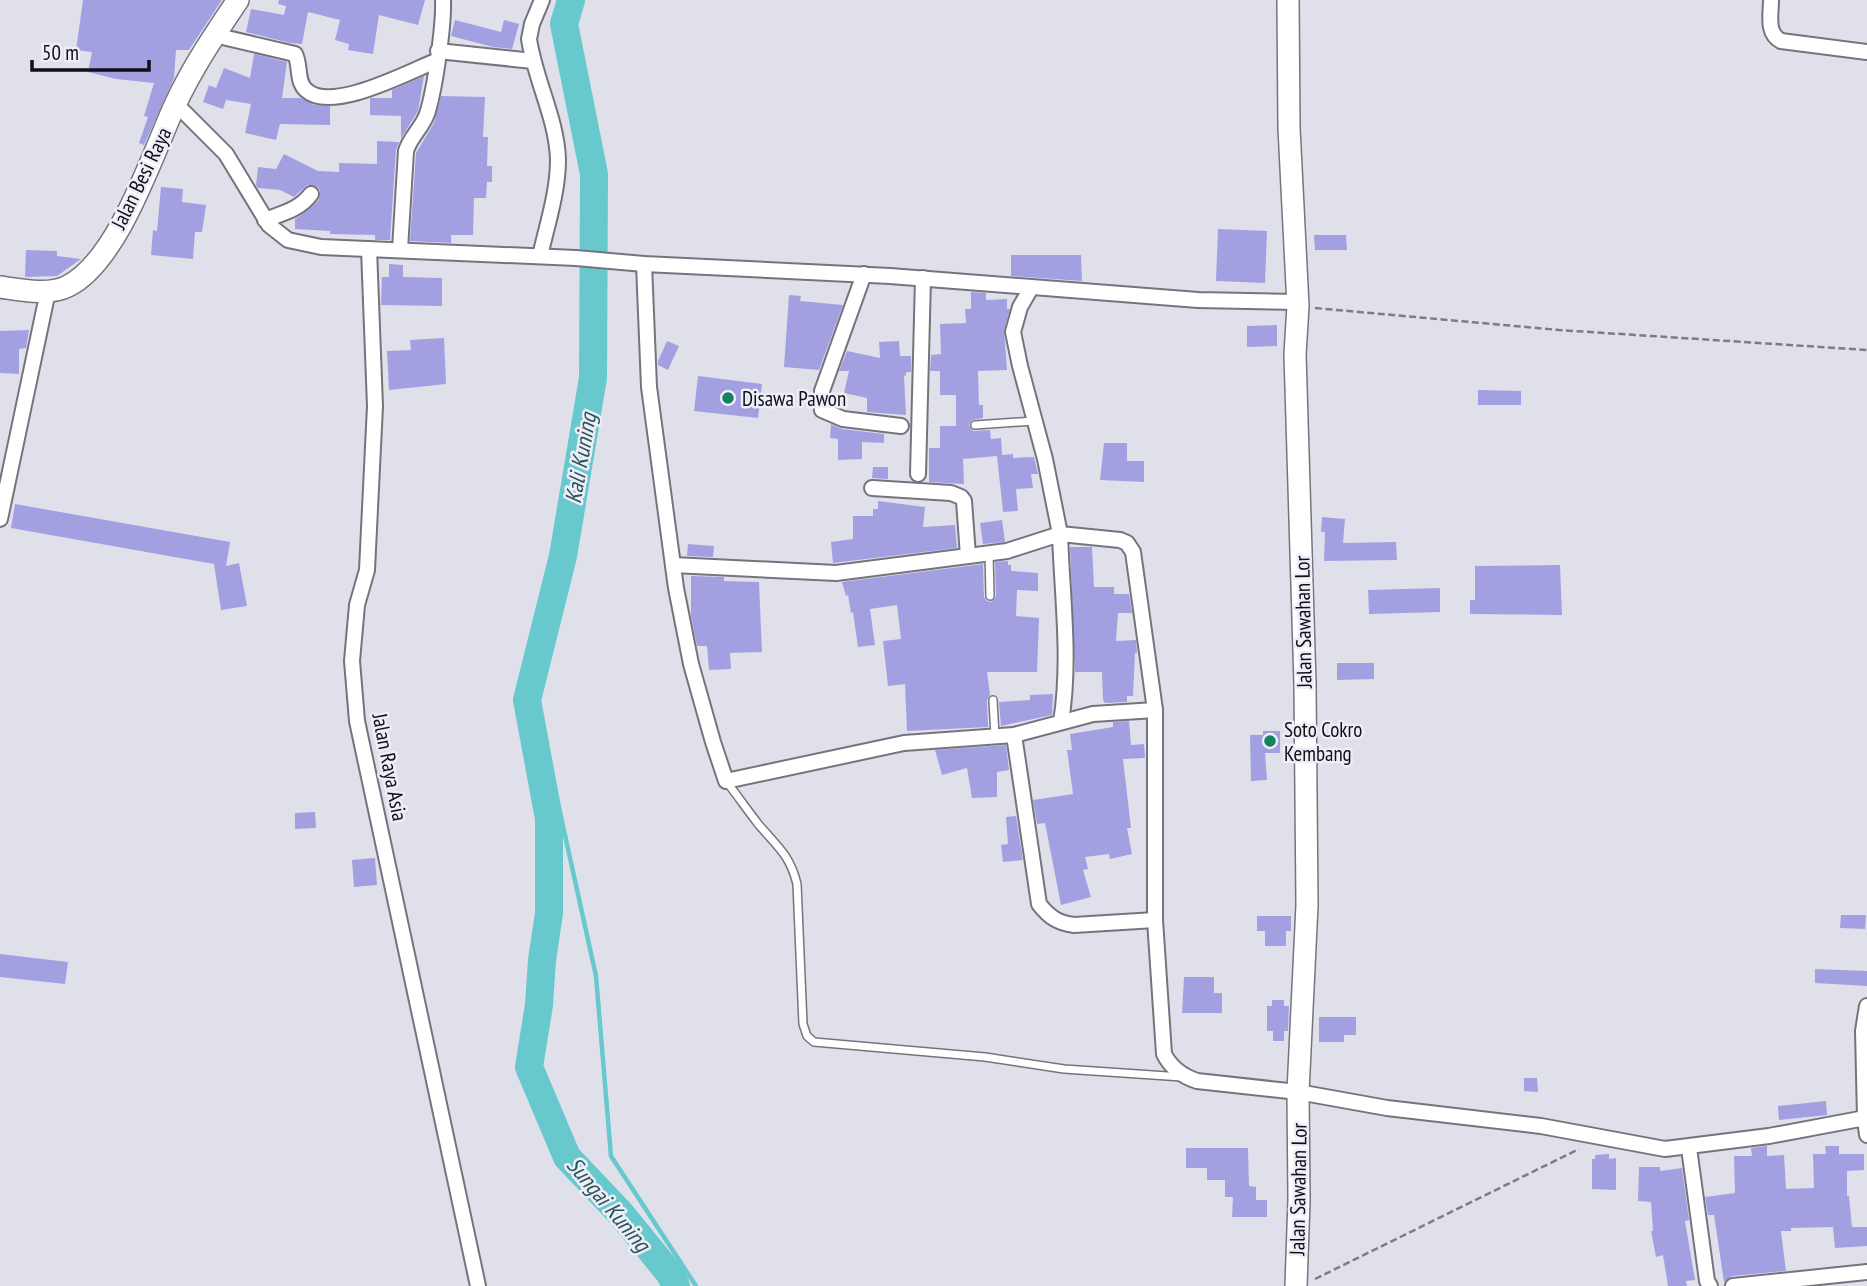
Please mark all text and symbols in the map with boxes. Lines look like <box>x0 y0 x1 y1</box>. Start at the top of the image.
scale bar <box>32 28 149 72</box>
text: 50 m <box>42 39 79 66</box>
street label: Jalan Besi Raya <box>104 123 177 234</box>
place label: Disawa Pawon <box>742 385 846 412</box>
marker: Disawa Pawon <box>720 390 736 406</box>
water label: Kali Kuning <box>558 409 603 505</box>
street label: Jalan Sawahan Lor <box>1288 555 1318 689</box>
street label: Jalan Raya Asia <box>366 710 414 823</box>
place label: Soto Cokro Kembang <box>1284 716 1362 767</box>
marker: Soto Cokro Kembang <box>1262 733 1278 749</box>
street label: Jalan Sawahan Lor <box>1283 1122 1313 1256</box>
water label: Sungai Kuning <box>561 1151 658 1259</box>

